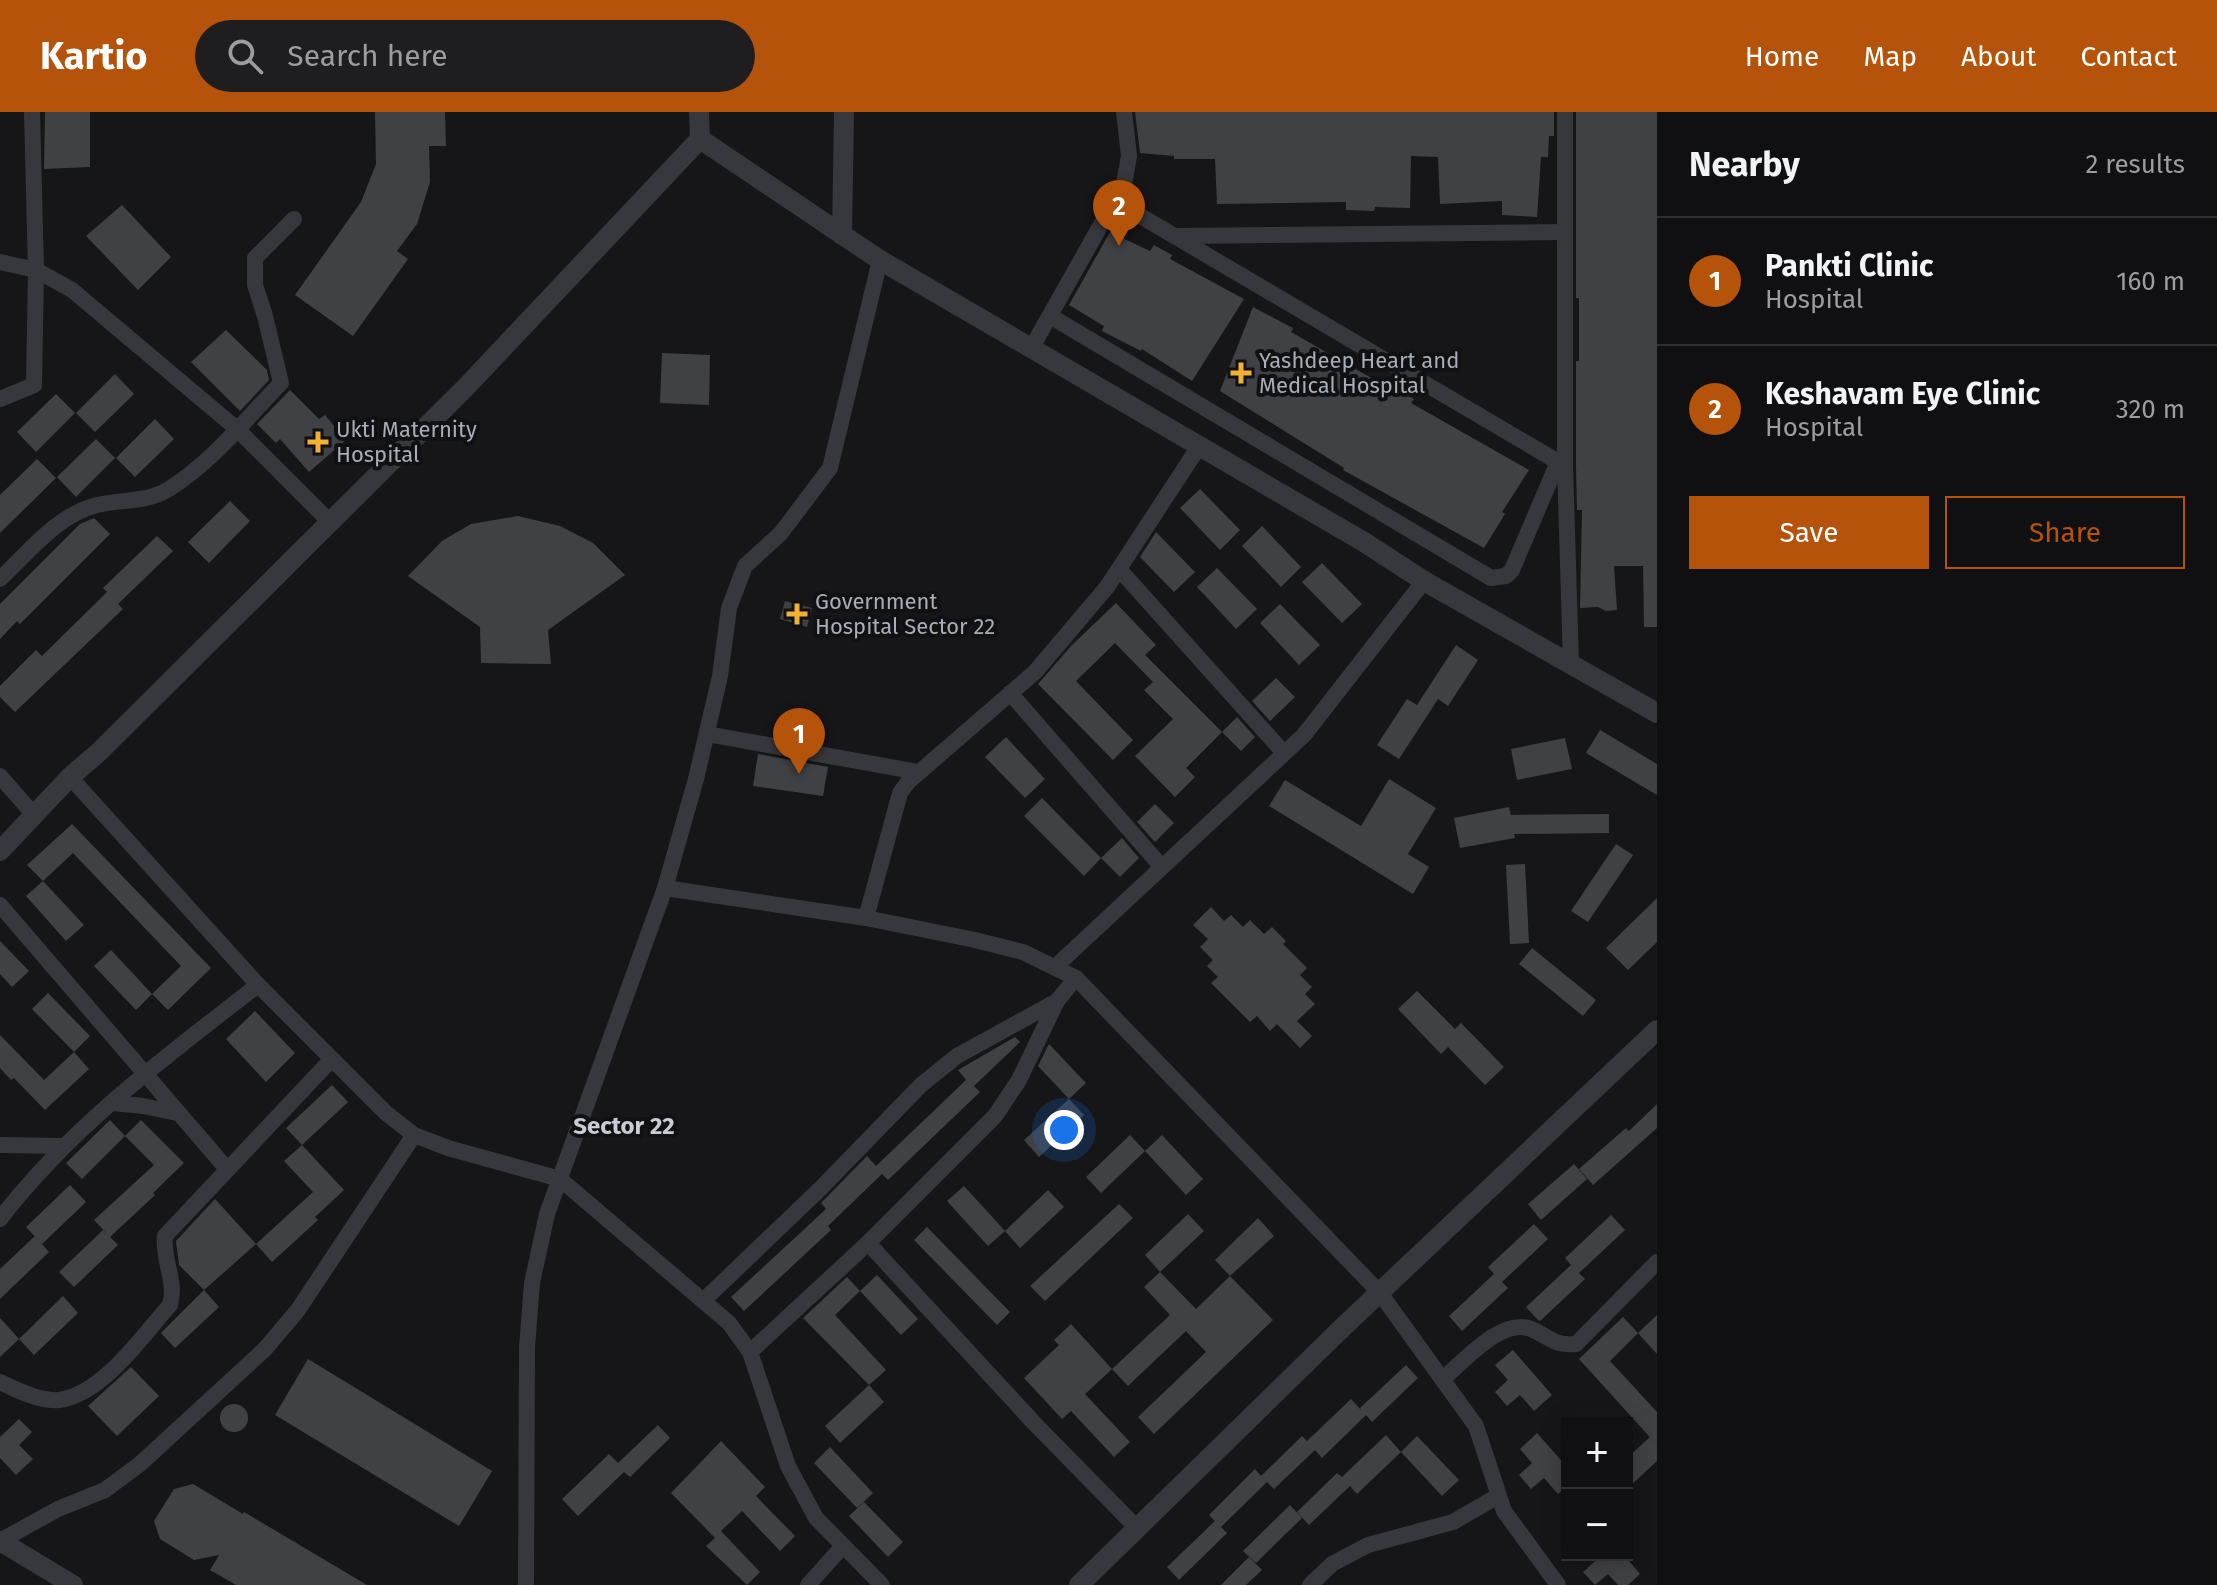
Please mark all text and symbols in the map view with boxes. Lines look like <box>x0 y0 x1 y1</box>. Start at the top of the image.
search box <box>195 20 755 92</box>
text: Kartio <box>40 33 147 79</box>
icon: search <box>223 34 267 78</box>
text: Search here <box>287 38 448 74</box>
text: Home <box>1745 40 1819 73</box>
text: Map <box>1863 40 1917 73</box>
text: About <box>1961 40 2036 73</box>
text: Contact <box>2080 40 2177 73</box>
text: Nearby <box>1689 144 1800 185</box>
text: 2 results <box>2085 149 2185 180</box>
pin: 2 <box>1093 180 1145 246</box>
text: Pankti Clinic <box>1765 248 1933 284</box>
text: 1 <box>1709 266 1721 297</box>
text: 160 m <box>2116 266 2185 297</box>
text: Hospital <box>1765 284 1864 315</box>
place label: Yashdeep Heart and Medical Hospital <box>1259 347 1459 399</box>
marker: Yashdeep Heart and Medical Hospital <box>1230 362 1252 384</box>
text: Keshavam Eye Clinic <box>1765 376 2040 412</box>
text: 2 <box>1708 394 1722 425</box>
text: 320 m <box>2116 394 2185 425</box>
text: Hospital <box>1765 412 1864 443</box>
place label: Ukti Maternity Hospital <box>336 416 477 468</box>
marker: Ukti Maternity Hospital <box>307 431 329 453</box>
button: Save <box>1689 496 1929 569</box>
button: Share <box>1945 496 2185 569</box>
place label: Government Hospital Sector 22 <box>815 588 995 640</box>
marker: Government Hospital Sector 22 <box>786 603 808 625</box>
pin: 1 <box>773 708 825 774</box>
your location <box>1044 1110 1084 1150</box>
district label: Sector 22 <box>573 1112 675 1140</box>
map controls <box>1561 1417 1633 1561</box>
button: + <box>1561 1417 1633 1489</box>
button: − <box>1561 1489 1633 1561</box>

